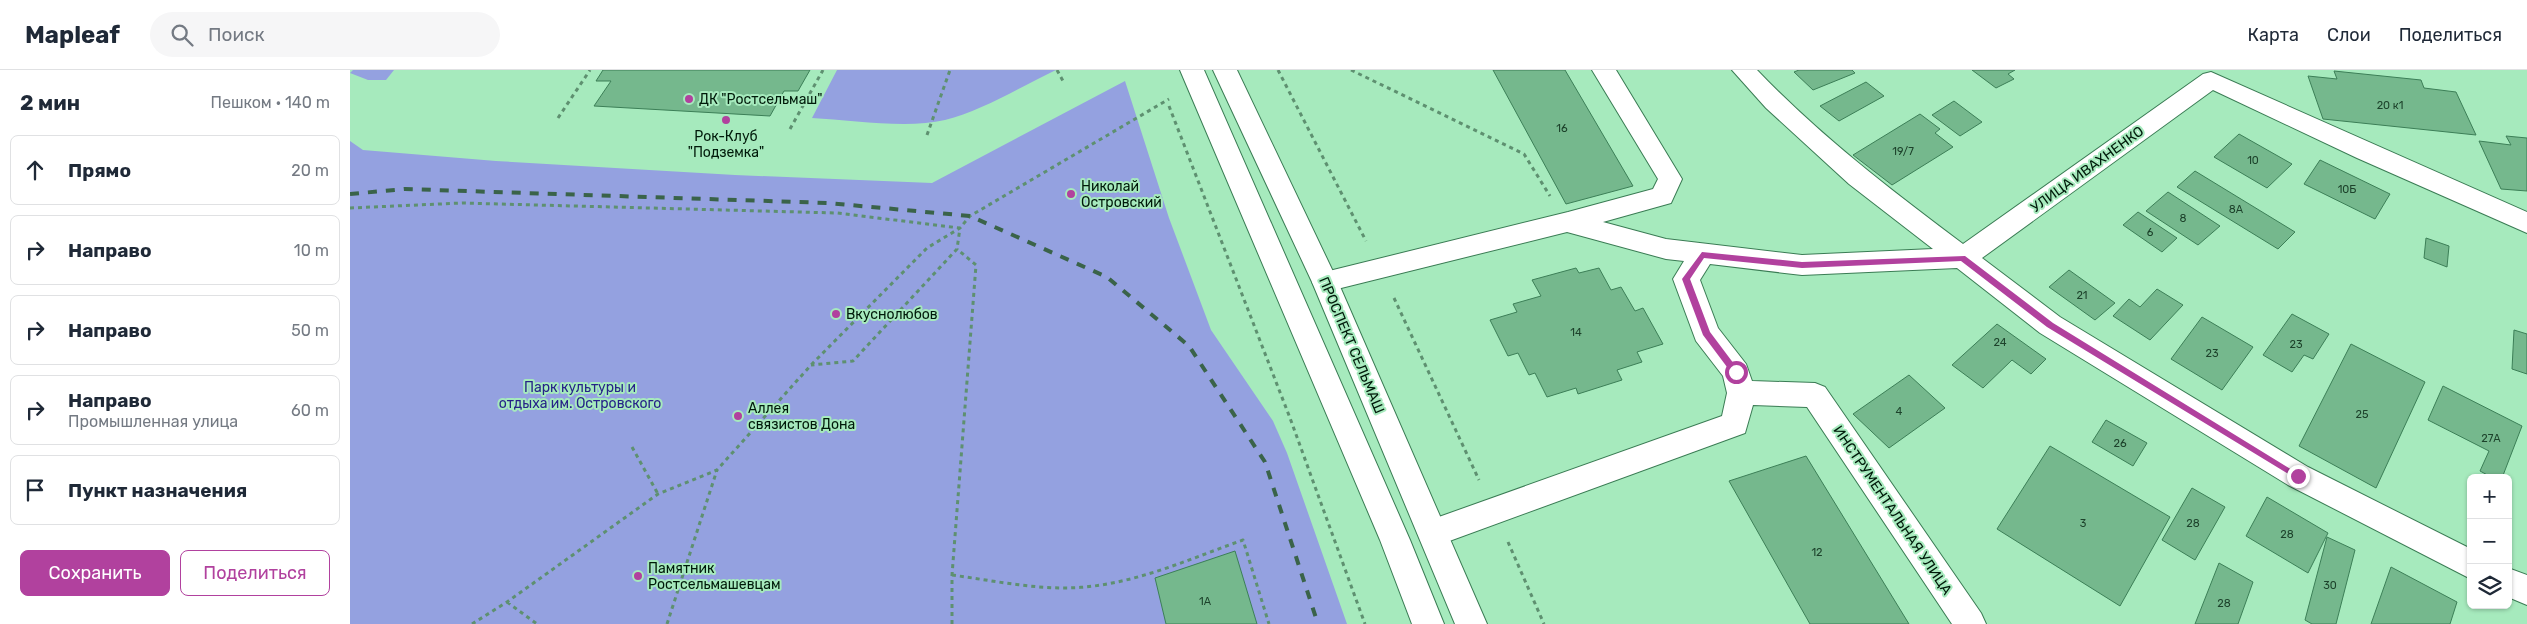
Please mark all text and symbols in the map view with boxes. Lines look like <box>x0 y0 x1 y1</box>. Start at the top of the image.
search box <box>150 12 500 57</box>
text: Mapleaf <box>25 21 120 49</box>
icon: search <box>168 21 196 49</box>
text: Поиск <box>208 23 265 46</box>
text: Карта <box>2248 24 2299 46</box>
text: Слои <box>2327 24 2371 46</box>
text: Поделиться <box>2399 24 2502 46</box>
text: 2 мин <box>20 90 80 115</box>
place label: ДК "Ростсельмаш" <box>699 91 823 108</box>
text: Пешком · 140 m <box>211 93 330 112</box>
marker: ДК "Ростсельмаш" <box>683 93 695 105</box>
house number: 20 к1 <box>2377 99 2403 112</box>
marker: Рок-Клуб "Подземка" <box>720 114 732 126</box>
house number: 16 <box>1556 122 1568 135</box>
street label: УЛИЦА ИВАХНЕНКО <box>2027 123 2147 216</box>
place label: Рок-Клуб "Подземка" <box>688 128 764 161</box>
house number: 19/7 <box>1892 145 1914 158</box>
house number: 10 <box>2247 154 2259 167</box>
icon: ahead <box>21 156 49 184</box>
text: Прямо <box>68 159 131 182</box>
text: 20 m <box>291 161 329 180</box>
place label: Николай Островский <box>1081 178 1162 211</box>
house number: 10Б <box>2338 183 2356 196</box>
marker: Николай Островский <box>1065 188 1077 200</box>
house number: 8А <box>2229 203 2244 216</box>
house number: 8 <box>2180 212 2187 225</box>
house number: 6 <box>2147 226 2154 239</box>
icon: right <box>21 236 49 264</box>
text: Направо <box>68 239 152 262</box>
text: 10 m <box>294 241 329 260</box>
street label: ПРОСПЕКТ СЕЛЬМАШ <box>1315 274 1388 416</box>
house number: 21 <box>2076 289 2088 302</box>
place label: Вкуснолюбов <box>846 306 938 323</box>
marker: Вкуснолюбов <box>830 308 842 320</box>
icon: right <box>21 316 49 344</box>
text: Направо <box>68 319 152 342</box>
text: 50 m <box>291 321 329 340</box>
house number: 14 <box>1570 326 1582 339</box>
house number: 24 <box>1993 336 2007 349</box>
house number: 23 <box>2289 338 2303 351</box>
house number: 23 <box>2205 347 2219 360</box>
route start <box>1725 361 1748 384</box>
park label: Парк культуры и отдыха им. Островского <box>499 379 661 412</box>
text: Направо <box>68 389 152 412</box>
icon: right <box>21 396 49 424</box>
place label: Аллея связистов Дона <box>748 400 855 433</box>
text: 60 m <box>291 401 329 420</box>
house number: 4 <box>1896 405 1903 418</box>
house number: 25 <box>2356 408 2369 421</box>
marker: Аллея связистов Дона <box>732 410 744 422</box>
text: Промышленная улица <box>68 412 238 431</box>
street label: ИНСТРУМЕНТАЛЬНАЯ УЛИЦА <box>1830 423 1956 599</box>
house number: 27А <box>2481 432 2501 445</box>
house number: 26 <box>2113 437 2127 450</box>
route end <box>2287 465 2310 488</box>
map controls <box>2467 474 2512 609</box>
button: + <box>2467 474 2512 519</box>
icon: arrive <box>21 476 49 504</box>
text: Пункт назначения <box>68 479 247 502</box>
house number: 3 <box>2080 517 2087 530</box>
house number: 28 <box>2186 517 2200 530</box>
button: − <box>2467 519 2512 564</box>
house number: 28 <box>2280 528 2294 541</box>
house number: 12 <box>1811 546 1823 559</box>
button: Сохранить <box>20 550 170 596</box>
button: Поделиться <box>180 550 330 596</box>
place label: Памятник Ростсельмашевцам <box>648 560 780 593</box>
button: layers <box>2467 564 2512 609</box>
marker: Памятник Ростсельмашевцам <box>632 570 644 582</box>
house number: 30 <box>2323 579 2337 592</box>
house number: 1А <box>1199 595 1212 608</box>
house number: 28 <box>2217 597 2231 610</box>

